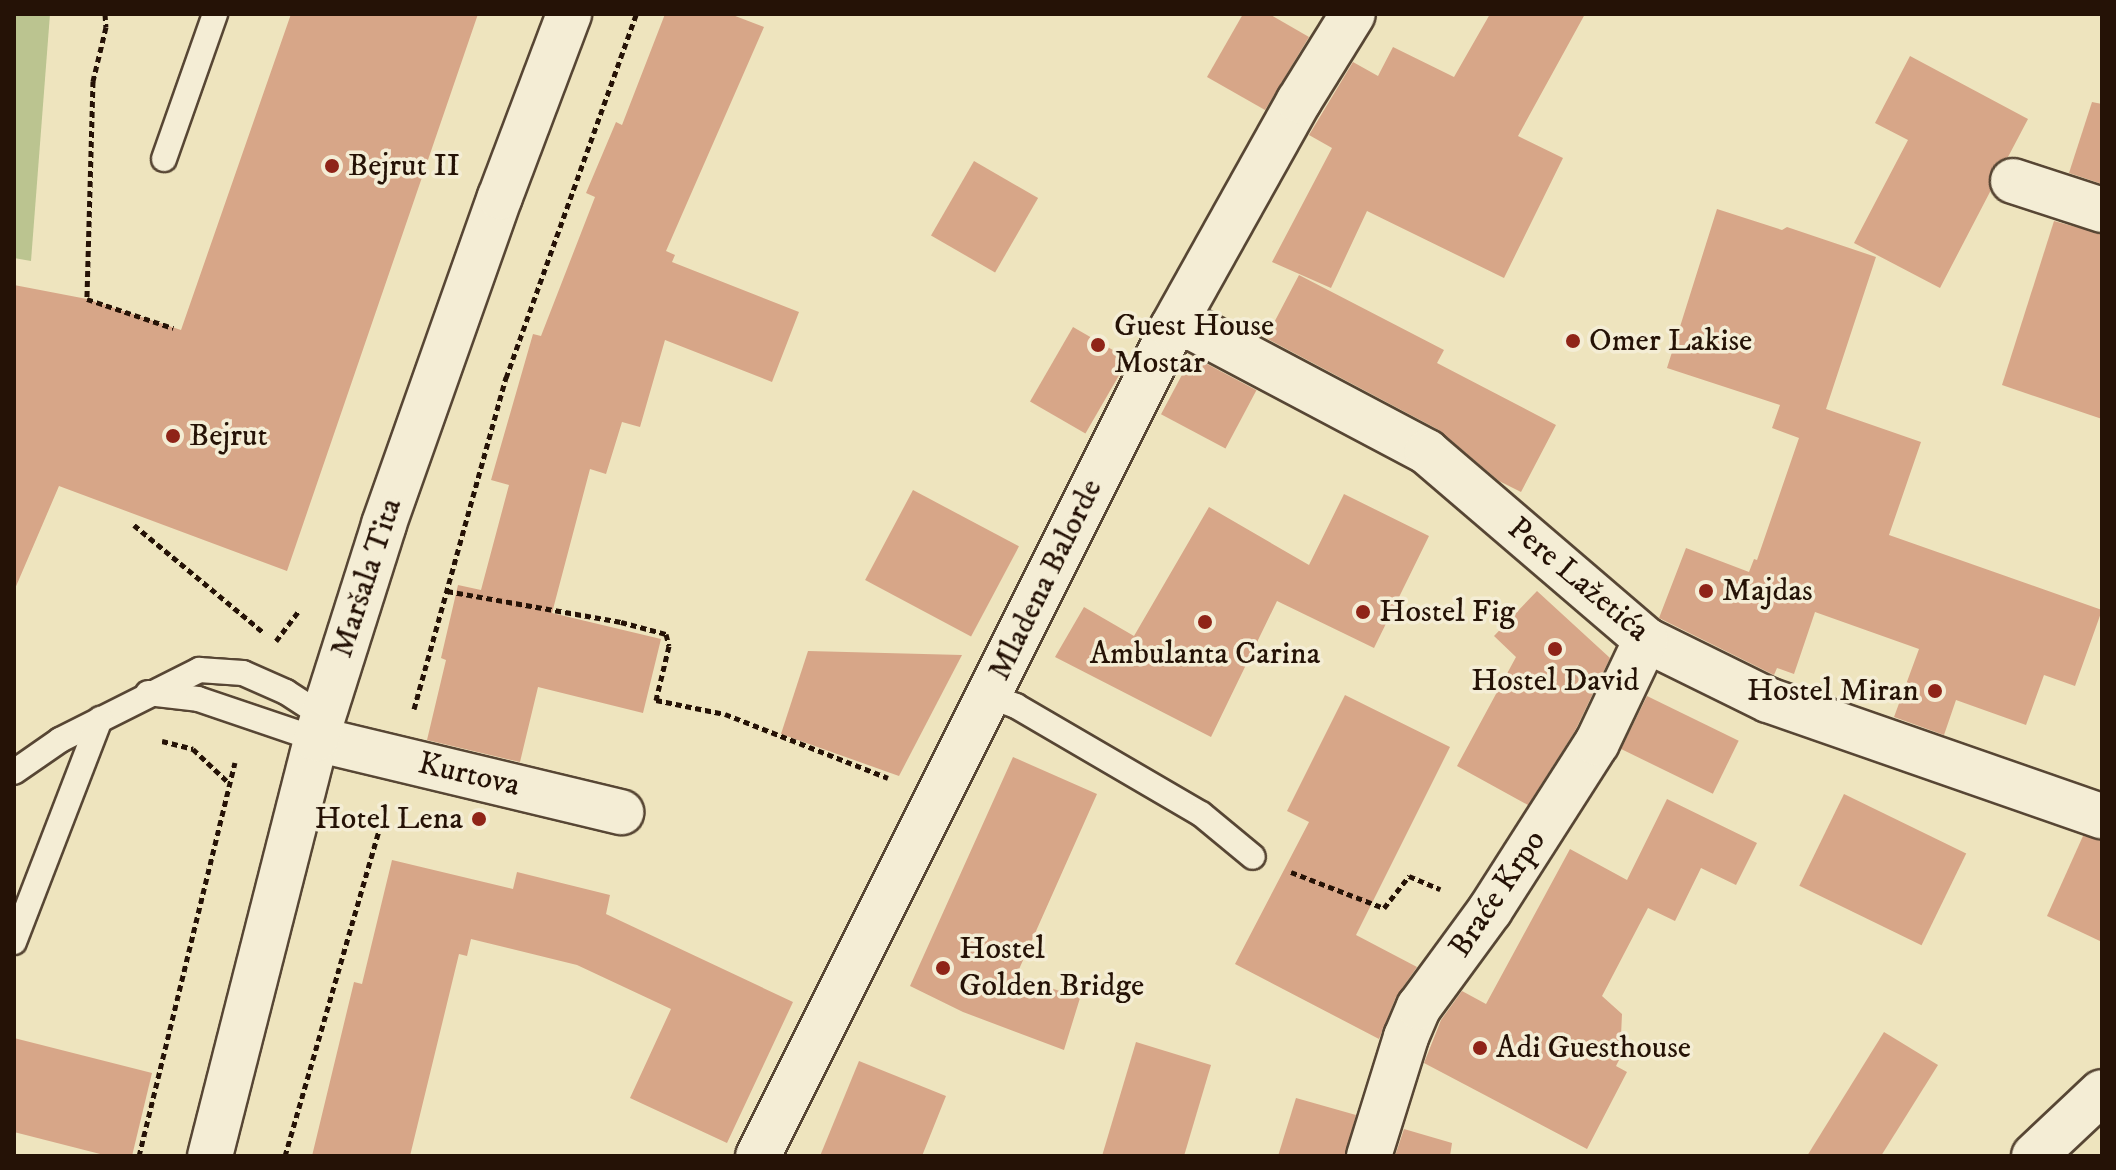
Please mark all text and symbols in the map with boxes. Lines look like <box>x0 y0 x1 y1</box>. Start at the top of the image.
place label: Bejrut II <box>348 147 460 185</box>
marker: Bejrut II <box>323 157 341 175</box>
place label: Guest House Mostar <box>1114 308 1274 383</box>
place label: Omer Lakise <box>1589 322 1752 360</box>
marker: Omer Lakise <box>1564 332 1582 350</box>
marker: Guest House Mostar <box>1089 336 1107 354</box>
place label: Bejrut <box>189 417 268 455</box>
marker: Bejrut <box>164 427 182 445</box>
street label: Mladena Balorde <box>981 473 1111 687</box>
street label: Maršala Tita <box>323 494 411 662</box>
street label: Pere Lažetića <box>1499 510 1657 650</box>
place label: Majdas <box>1722 572 1813 610</box>
marker: Majdas <box>1697 582 1715 600</box>
place label: Hostel Fig <box>1379 593 1515 631</box>
marker: Hostel Fig <box>1354 603 1372 621</box>
marker: Ambulanta Carina <box>1196 613 1214 631</box>
place label: Ambulanta Carina <box>1090 635 1320 673</box>
marker: Hostel David <box>1546 640 1564 658</box>
place label: Hostel David <box>1471 662 1639 700</box>
place label: Hostel Miran <box>1747 672 1919 710</box>
marker: Hostel Miran <box>1926 682 1944 700</box>
street label: Kurtova <box>414 745 524 805</box>
place label: Hotel Lena <box>314 800 463 838</box>
marker: Hotel Lena <box>470 810 488 828</box>
street label: Braće Krpo <box>1441 823 1555 965</box>
place label: Hostel Golden Bridge <box>959 931 1144 1006</box>
marker: Hostel Golden Bridge <box>934 959 952 977</box>
place label: Adi Guesthouse <box>1496 1029 1691 1067</box>
marker: Adi Guesthouse <box>1471 1039 1489 1057</box>

